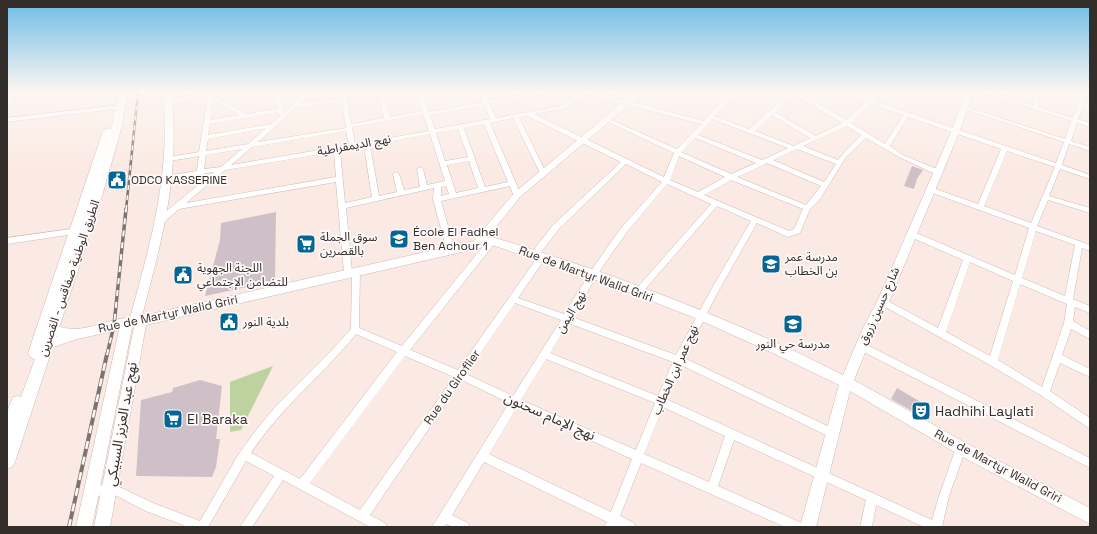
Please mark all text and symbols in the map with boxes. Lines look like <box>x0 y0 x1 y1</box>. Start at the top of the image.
street label: نهج الديمقراطية <box>316 131 392 160</box>
public building icon: ODCO KASSERINE <box>106 169 128 191</box>
place label: ODCO KASSERINE <box>131 172 227 188</box>
street label: الطريق الوطنية صفاقس - القصرين <box>35 198 103 358</box>
place label: École El Fadhel Ben Achour 1 <box>413 224 499 254</box>
school or university icon: École El Fadhel Ben Achour 1 <box>388 228 410 250</box>
place label: سوق الجملة بالقصرين <box>320 229 377 259</box>
supermarket icon: سوق الجملة بالقصرين <box>295 233 317 255</box>
street label: Rue de Martyr Walid Griri <box>517 242 656 306</box>
place label: مدرسة عمر بن الخطاب <box>784 249 838 279</box>
school or university icon: مدرسة عمر بن الخطاب <box>760 253 782 275</box>
place label: اللجنة الجهوية للتضامن الإجتماعي <box>197 260 288 292</box>
public building icon: اللجنة الجهوية للتضامن الإجتماعي <box>172 264 194 286</box>
street label: شارع حسين زروق <box>855 265 904 348</box>
street label: نهج اليمن <box>552 288 591 336</box>
street label: Rue de Martyr Walid Griri <box>97 291 239 337</box>
public building icon: بلدية النور <box>218 311 240 333</box>
school or university icon: مدرسة حي النور <box>782 313 804 335</box>
place label: بلدية النور <box>242 314 289 330</box>
street label: نهج عمر ابن الخطاب <box>648 323 703 418</box>
place label: مدرسة حي النور <box>755 336 830 354</box>
street label: Rue du Giroflier <box>420 346 484 428</box>
street label: نهج عبد العزيز السبيكي <box>101 360 143 488</box>
street label: نهج الإمام سحنون <box>501 388 599 446</box>
theatre icon: Hadhihi Laylati <box>910 400 932 422</box>
place label: Hadhihi Laylati <box>935 402 1034 420</box>
supermarket icon: El Baraka <box>162 408 184 430</box>
place label: El Baraka <box>187 410 248 428</box>
street label: Rue de Martyr Walid Griri <box>932 426 1065 506</box>

